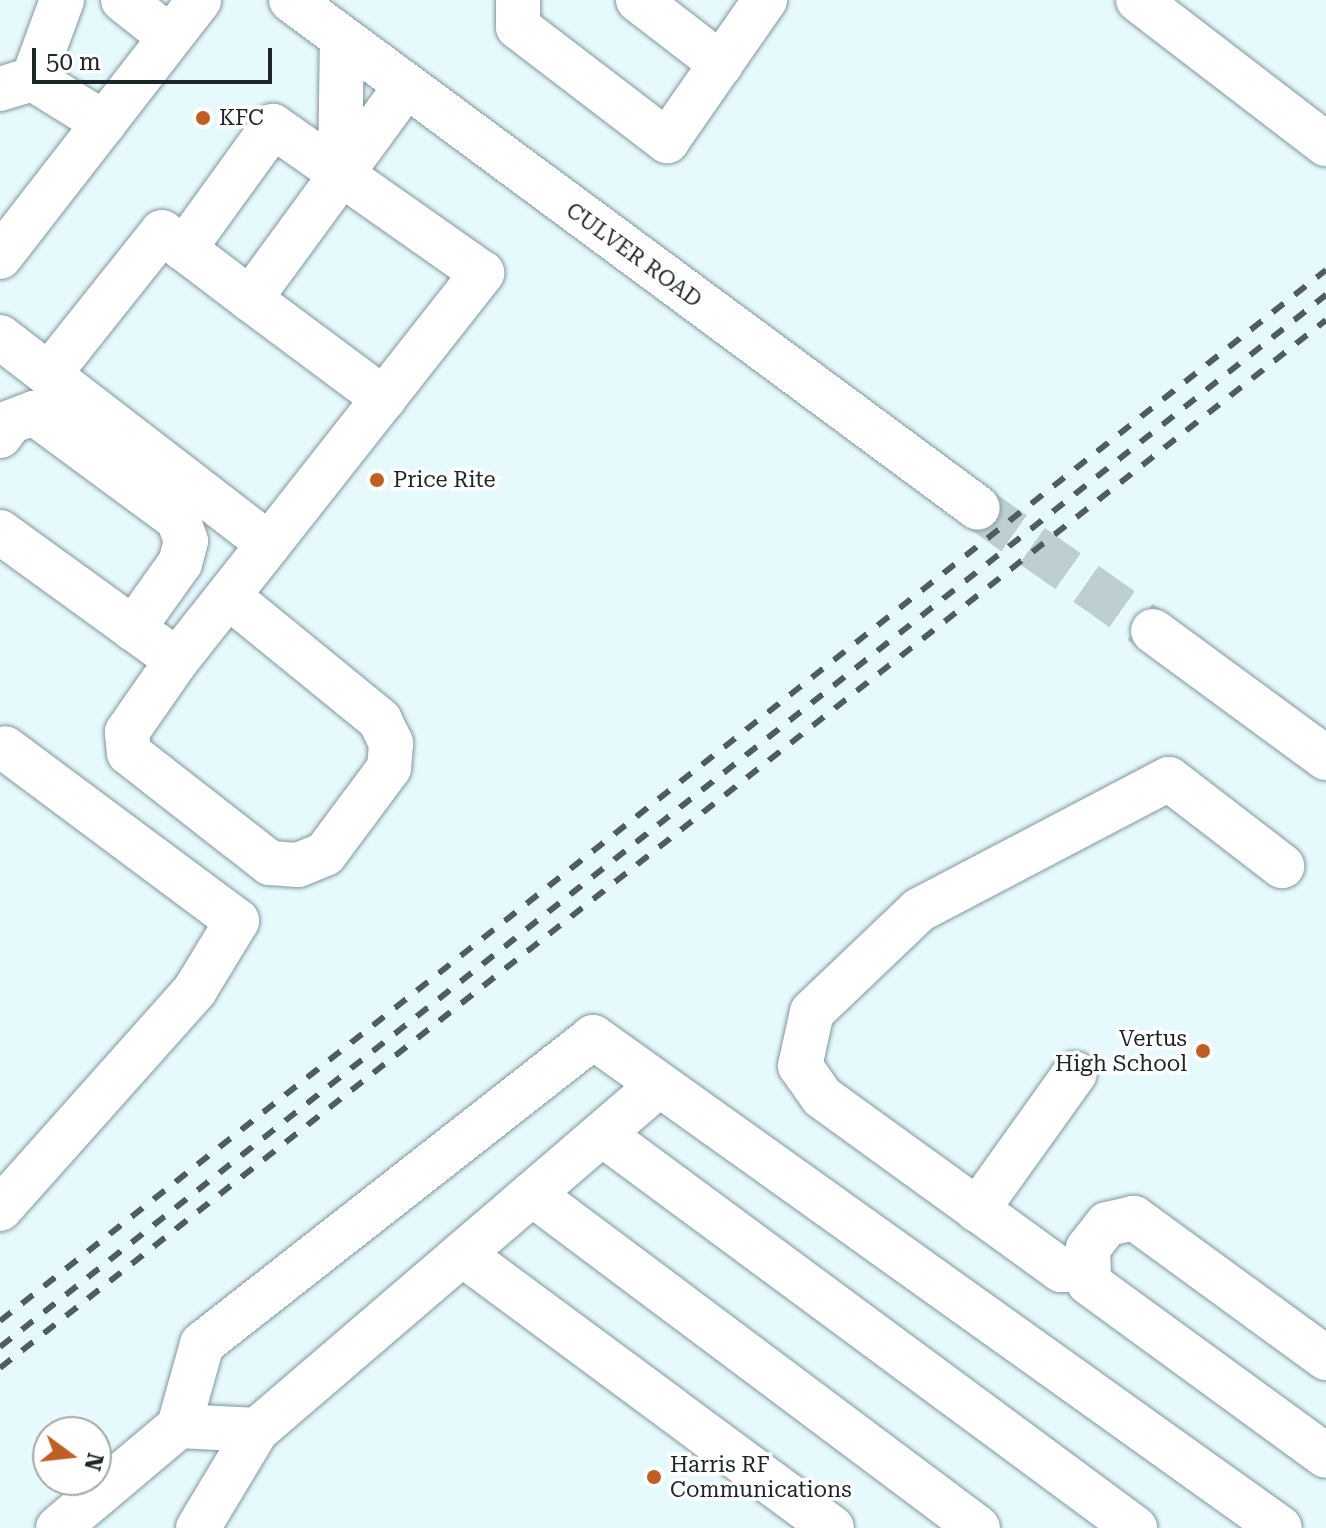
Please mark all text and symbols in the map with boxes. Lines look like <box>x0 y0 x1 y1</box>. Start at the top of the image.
scale bar <box>36 32 276 82</box>
text: 50 m <box>46 48 101 76</box>
place label: KFC <box>219 105 264 131</box>
marker: KFC <box>194 109 212 127</box>
street label: CULVER ROAD <box>561 197 707 313</box>
place label: Price Rite <box>393 467 496 493</box>
marker: Price Rite <box>368 471 386 489</box>
place label: Vertus High School <box>1055 1025 1187 1076</box>
marker: Vertus High School <box>1194 1042 1212 1060</box>
north arrow <box>32 1416 112 1496</box>
text: N <box>79 1450 108 1473</box>
place label: Harris RF Communications <box>670 1451 852 1502</box>
marker: Harris RF Communications <box>645 1468 663 1486</box>

